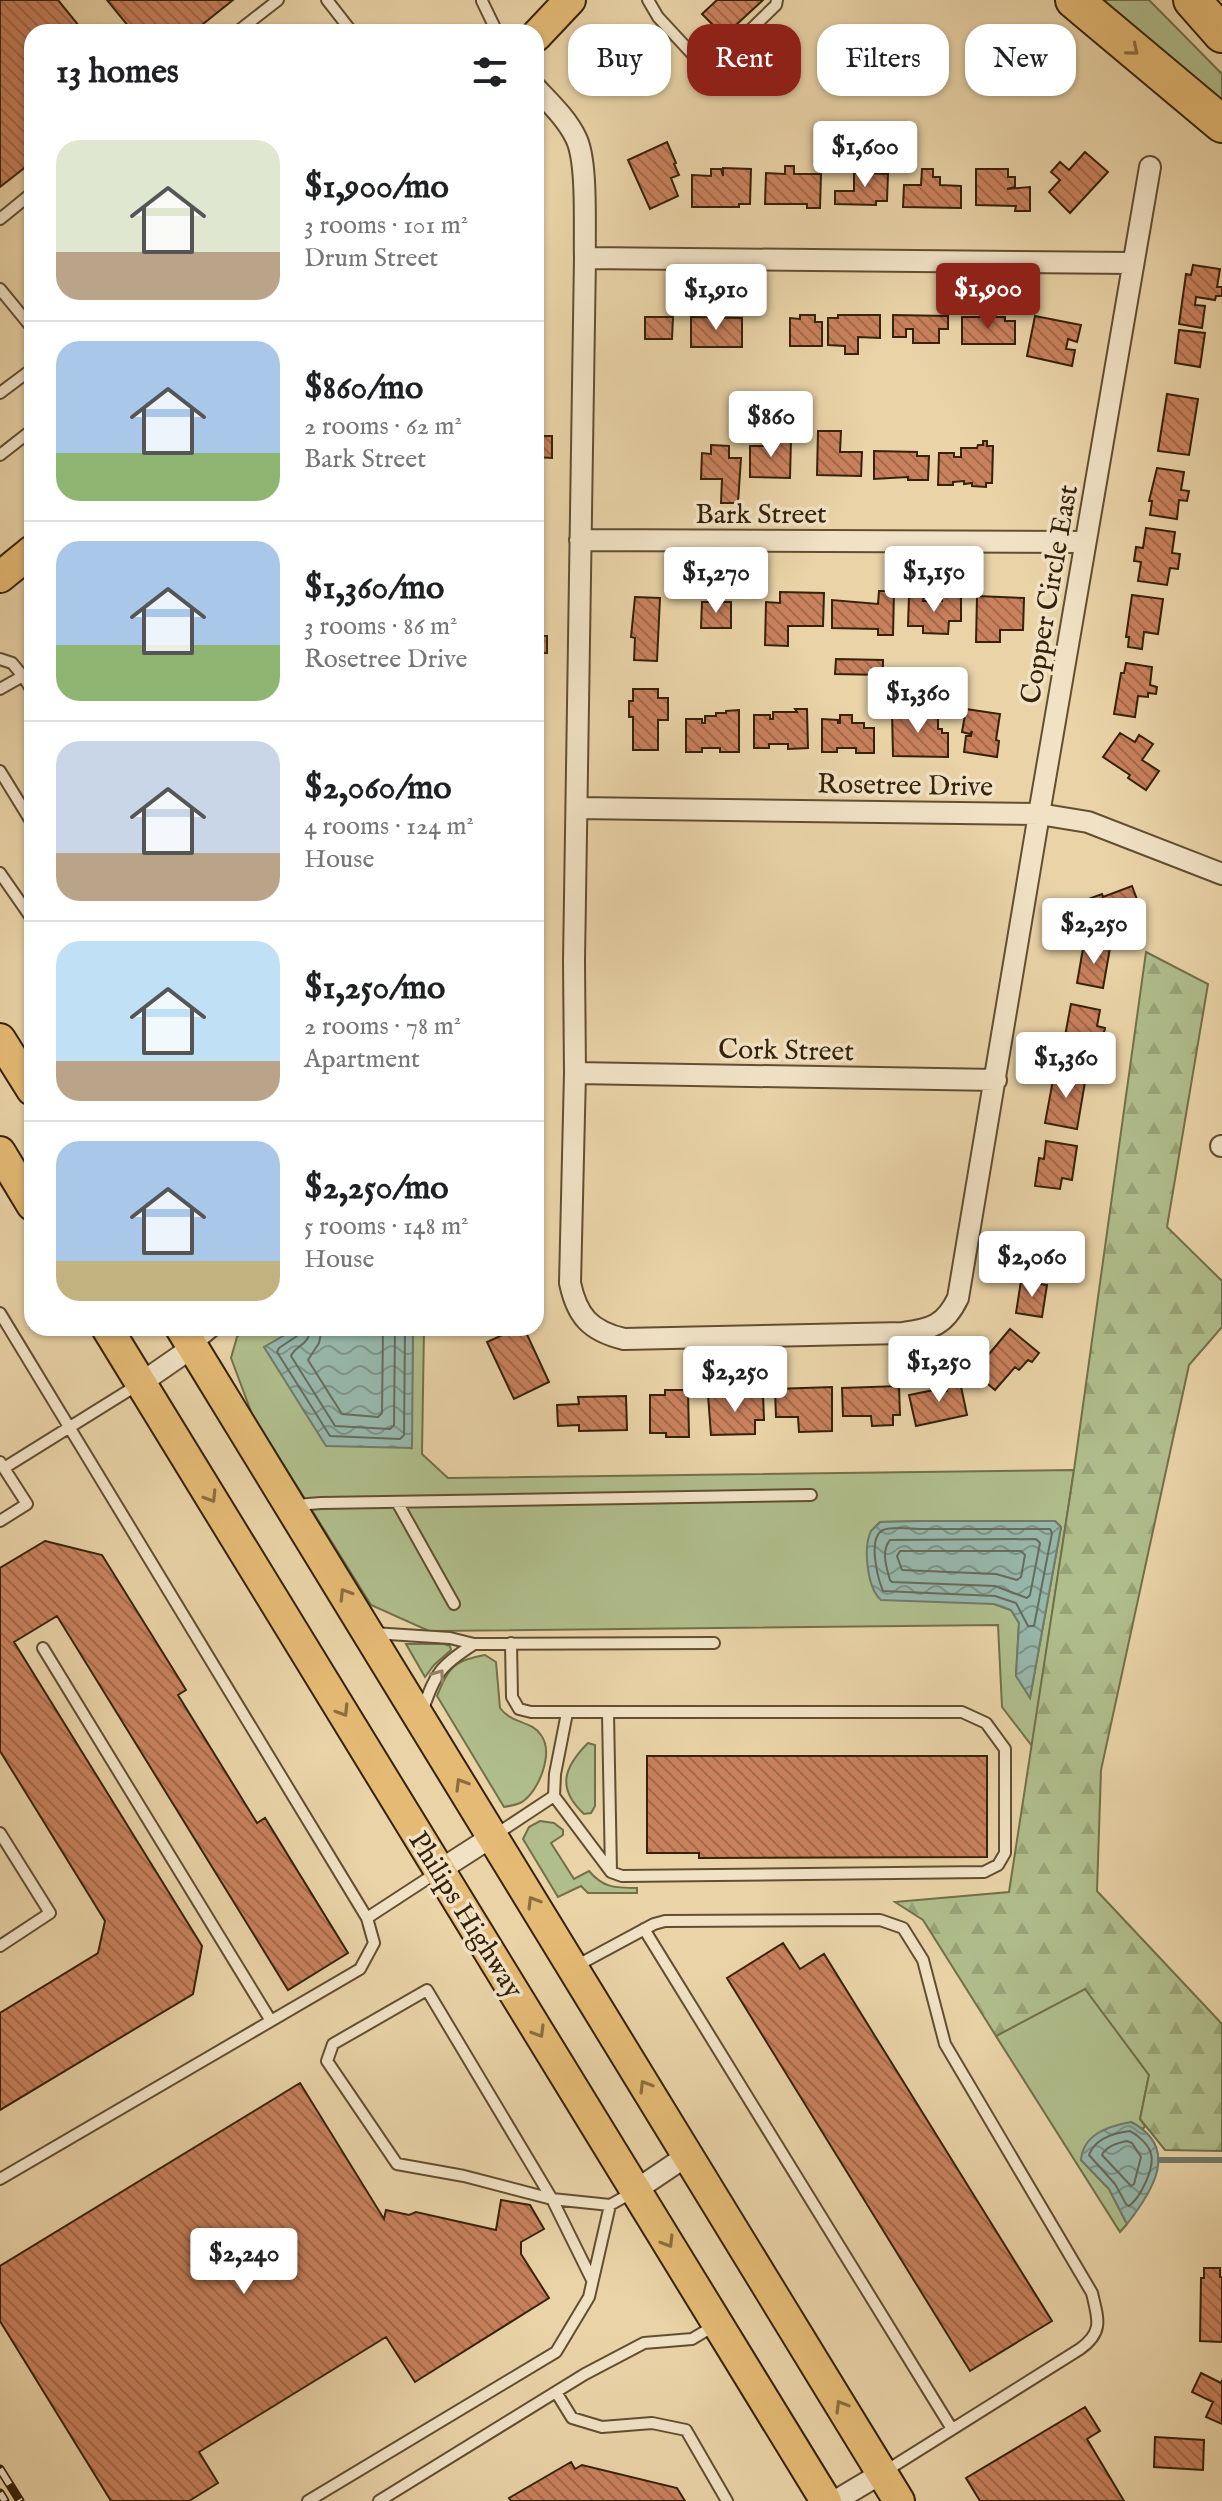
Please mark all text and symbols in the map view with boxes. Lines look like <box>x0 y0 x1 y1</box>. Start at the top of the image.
chip: Buy <box>568 24 671 96</box>
chip: Rent <box>687 24 801 96</box>
chip: Filters <box>817 24 949 96</box>
chip: New <box>965 24 1076 96</box>
one-way arrow <box>1124 40 1139 55</box>
icon: filters <box>468 50 512 94</box>
text: 13 homes <box>56 51 179 94</box>
pin: $1,600 <box>800 121 930 189</box>
text: $1,600 <box>831 130 899 163</box>
text: $1,900/mo <box>304 166 449 209</box>
icon: home <box>120 172 216 268</box>
text: 3 rooms · 101 m² <box>304 209 468 242</box>
text: Drum Street <box>304 242 438 275</box>
pin: $1,900 <box>923 263 1053 331</box>
pin: $1,910 <box>651 264 781 332</box>
text: $1,900 <box>954 272 1022 305</box>
text: $1,910 <box>684 273 748 306</box>
text: $860/mo <box>304 367 423 410</box>
icon: home <box>120 373 216 469</box>
pin: $860 <box>724 391 818 459</box>
text: $860 <box>747 400 795 433</box>
text: 2 rooms · 62 m² <box>304 410 462 443</box>
text: Bark Street <box>304 443 426 476</box>
street label: Copper Circle East <box>1014 482 1087 707</box>
street label: Bark Street <box>695 498 827 533</box>
pin: $1,150 <box>869 546 999 614</box>
pin: $1,270 <box>651 547 781 615</box>
text: $1,150 <box>903 555 965 588</box>
text: $1,270 <box>682 556 750 589</box>
text: $1,360/mo <box>304 567 444 610</box>
icon: home <box>120 573 216 669</box>
text: 3 rooms · 86 m² <box>304 610 457 643</box>
text: Rosetree Drive <box>304 643 467 676</box>
pin: $1,360 <box>853 667 983 735</box>
text: $1,360 <box>886 676 950 709</box>
text: $2,060/mo <box>304 767 452 810</box>
street label: Rosetree Drive <box>817 767 993 806</box>
icon: home <box>120 773 216 869</box>
text: 4 rooms · 124 m² <box>304 810 474 843</box>
text: House <box>304 843 374 876</box>
pin: $2,250 <box>1029 898 1159 966</box>
text: $2,250 <box>1060 907 1128 940</box>
text: $1,250/mo <box>304 967 445 1010</box>
icon: home <box>120 973 216 1069</box>
text: 2 rooms · 78 m² <box>304 1010 461 1043</box>
pin: $1,360 <box>1001 1032 1131 1100</box>
street label: Cork Street <box>718 1033 855 1070</box>
text: $1,360 <box>1034 1041 1098 1074</box>
text: Apartment <box>304 1043 420 1076</box>
text: $2,250/mo <box>304 1167 449 1210</box>
icon: home <box>120 1173 216 1269</box>
text: 5 rooms · 148 m² <box>304 1210 469 1243</box>
pin: $2,060 <box>967 1231 1097 1299</box>
text: $2,060 <box>997 1240 1067 1273</box>
text: House <box>304 1243 374 1276</box>
pin: $1,250 <box>874 1336 1004 1404</box>
text: $1,250 <box>906 1345 972 1378</box>
pin: $2,250 <box>670 1346 800 1414</box>
text: $2,250 <box>701 1355 769 1388</box>
one-way arrow <box>201 1488 216 1503</box>
one-way arrow <box>339 1588 354 1603</box>
one-way arrow <box>429 1669 444 1684</box>
one-way arrow <box>333 1702 348 1717</box>
one-way arrow <box>456 1778 471 1793</box>
street label: Philips Highway <box>400 1825 530 2005</box>
one-way arrow <box>528 1896 543 1911</box>
one-way arrow <box>530 2023 545 2038</box>
one-way arrow <box>640 2080 655 2094</box>
pin: $2,240 <box>179 2228 309 2296</box>
one-way arrow <box>658 2233 674 2248</box>
text: $2,240 <box>208 2237 280 2270</box>
one-way arrow <box>836 2400 851 2415</box>

